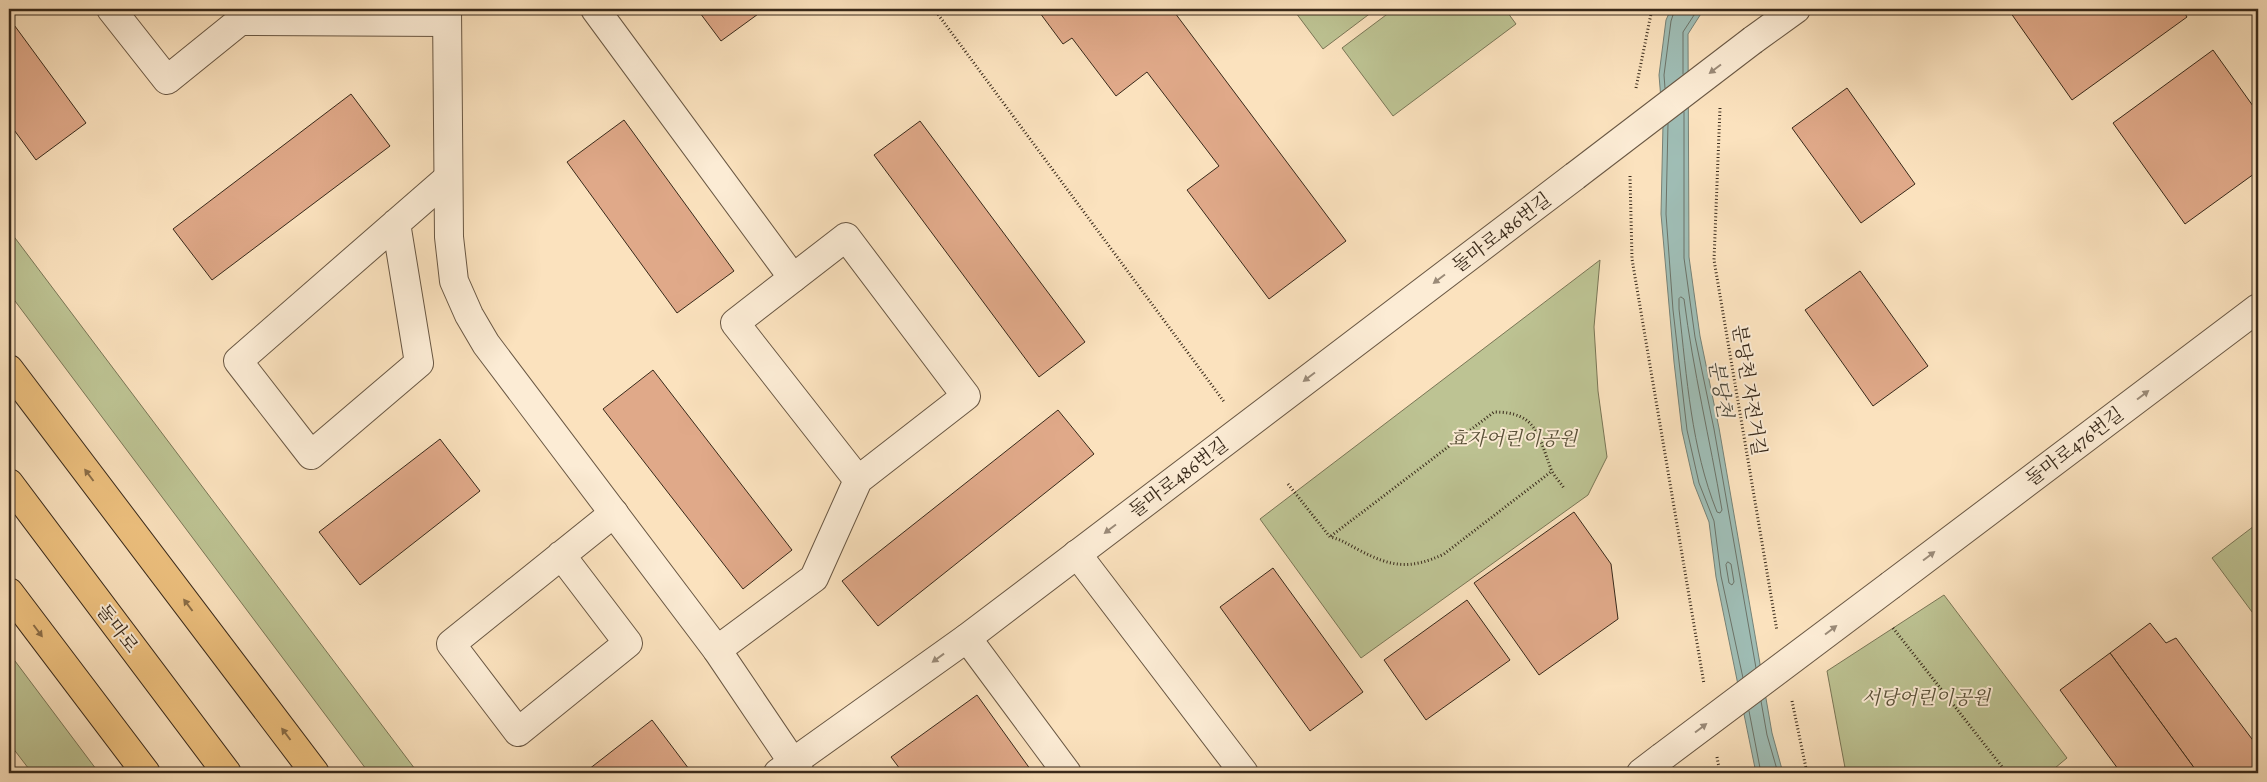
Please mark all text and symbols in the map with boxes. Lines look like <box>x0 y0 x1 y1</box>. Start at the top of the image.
one-way arrow <box>1708 64 1721 75</box>
street label: 돌마로486번길 <box>1447 187 1557 279</box>
one-way arrow <box>1432 274 1446 284</box>
street label: 분당천 자전거길 <box>1726 323 1772 458</box>
water label: 분당천 <box>1702 358 1739 422</box>
one-way arrow <box>1303 372 1316 383</box>
one-way arrow <box>2136 389 2149 400</box>
street label: 돌마로476번길 <box>2020 401 2129 492</box>
park label: 효자어린이공원 <box>1449 426 1579 452</box>
street label: 돌마로486번길 <box>1124 432 1234 524</box>
one-way arrow <box>84 469 95 482</box>
one-way arrow <box>1104 523 1117 534</box>
one-way arrow <box>1922 551 1936 561</box>
street label: 돌마로 <box>90 599 144 658</box>
one-way arrow <box>182 599 193 612</box>
one-way arrow <box>33 624 43 638</box>
one-way arrow <box>1824 625 1838 635</box>
one-way arrow <box>931 653 945 663</box>
park label: 서당어린이공원 <box>1862 685 1992 711</box>
one-way arrow <box>1694 722 1707 733</box>
one-way arrow <box>280 728 291 741</box>

